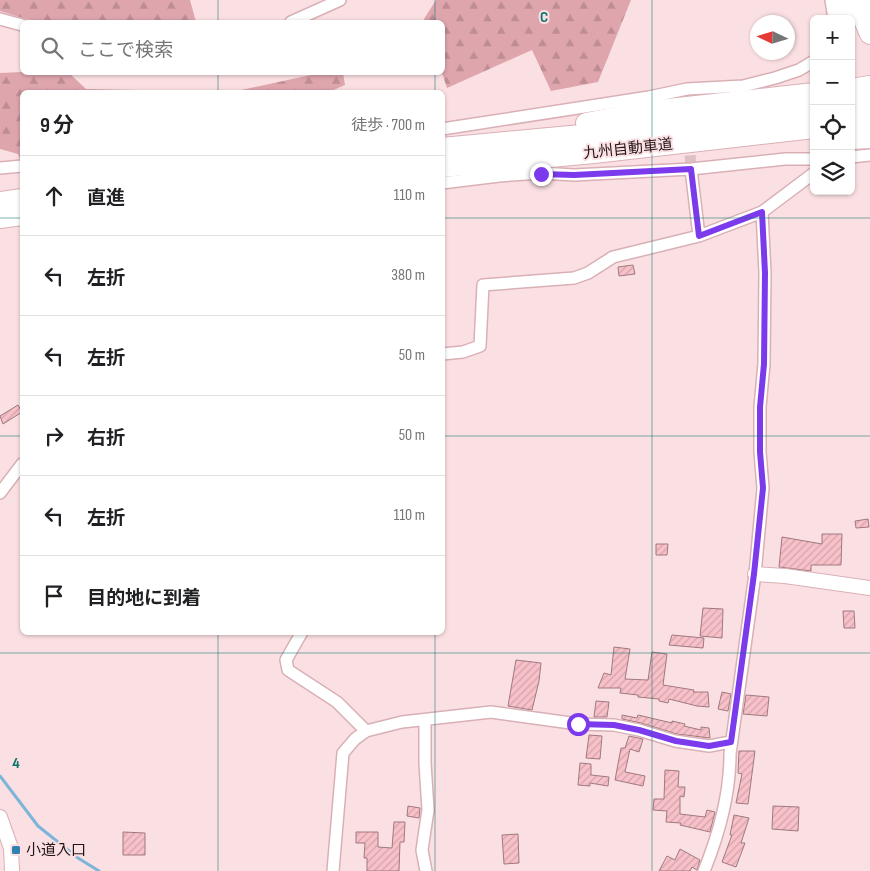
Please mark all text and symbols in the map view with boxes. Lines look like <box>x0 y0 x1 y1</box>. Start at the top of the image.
text: C <box>540 8 548 27</box>
north arrow <box>750 15 795 60</box>
map controls <box>810 15 855 195</box>
button: + <box>810 15 855 60</box>
search box <box>20 20 445 75</box>
icon: search <box>38 34 66 62</box>
text: ここで検索 <box>78 39 173 62</box>
button: − <box>810 60 855 105</box>
button: locate <box>810 105 855 150</box>
text: 9 分 <box>40 113 74 138</box>
text: 徒歩 · 700 m <box>351 116 425 135</box>
street label: 九州自動車道 <box>582 135 674 163</box>
button: layers <box>810 150 855 195</box>
route end <box>530 163 553 186</box>
icon: ahead <box>40 182 68 210</box>
text: 110 m <box>394 186 425 205</box>
text: 直進 <box>87 187 125 210</box>
icon: left <box>40 262 68 290</box>
text: 380 m <box>391 266 425 285</box>
text: 左折 <box>87 267 125 290</box>
icon: left <box>40 342 68 370</box>
text: 50 m <box>399 346 425 365</box>
text: 左折 <box>87 347 125 370</box>
icon: right <box>40 422 68 450</box>
text: 50 m <box>399 426 425 445</box>
text: 右折 <box>87 427 125 450</box>
icon: left <box>40 502 68 530</box>
text: 110 m <box>394 506 425 525</box>
text: 左折 <box>87 507 125 530</box>
icon: arrive <box>40 582 68 610</box>
text: 目的地に到着 <box>87 587 201 610</box>
route start <box>567 713 590 736</box>
text: 4 <box>12 754 20 773</box>
place label: 小道入口 <box>26 841 86 860</box>
marker: 小道入口 <box>10 844 22 856</box>

